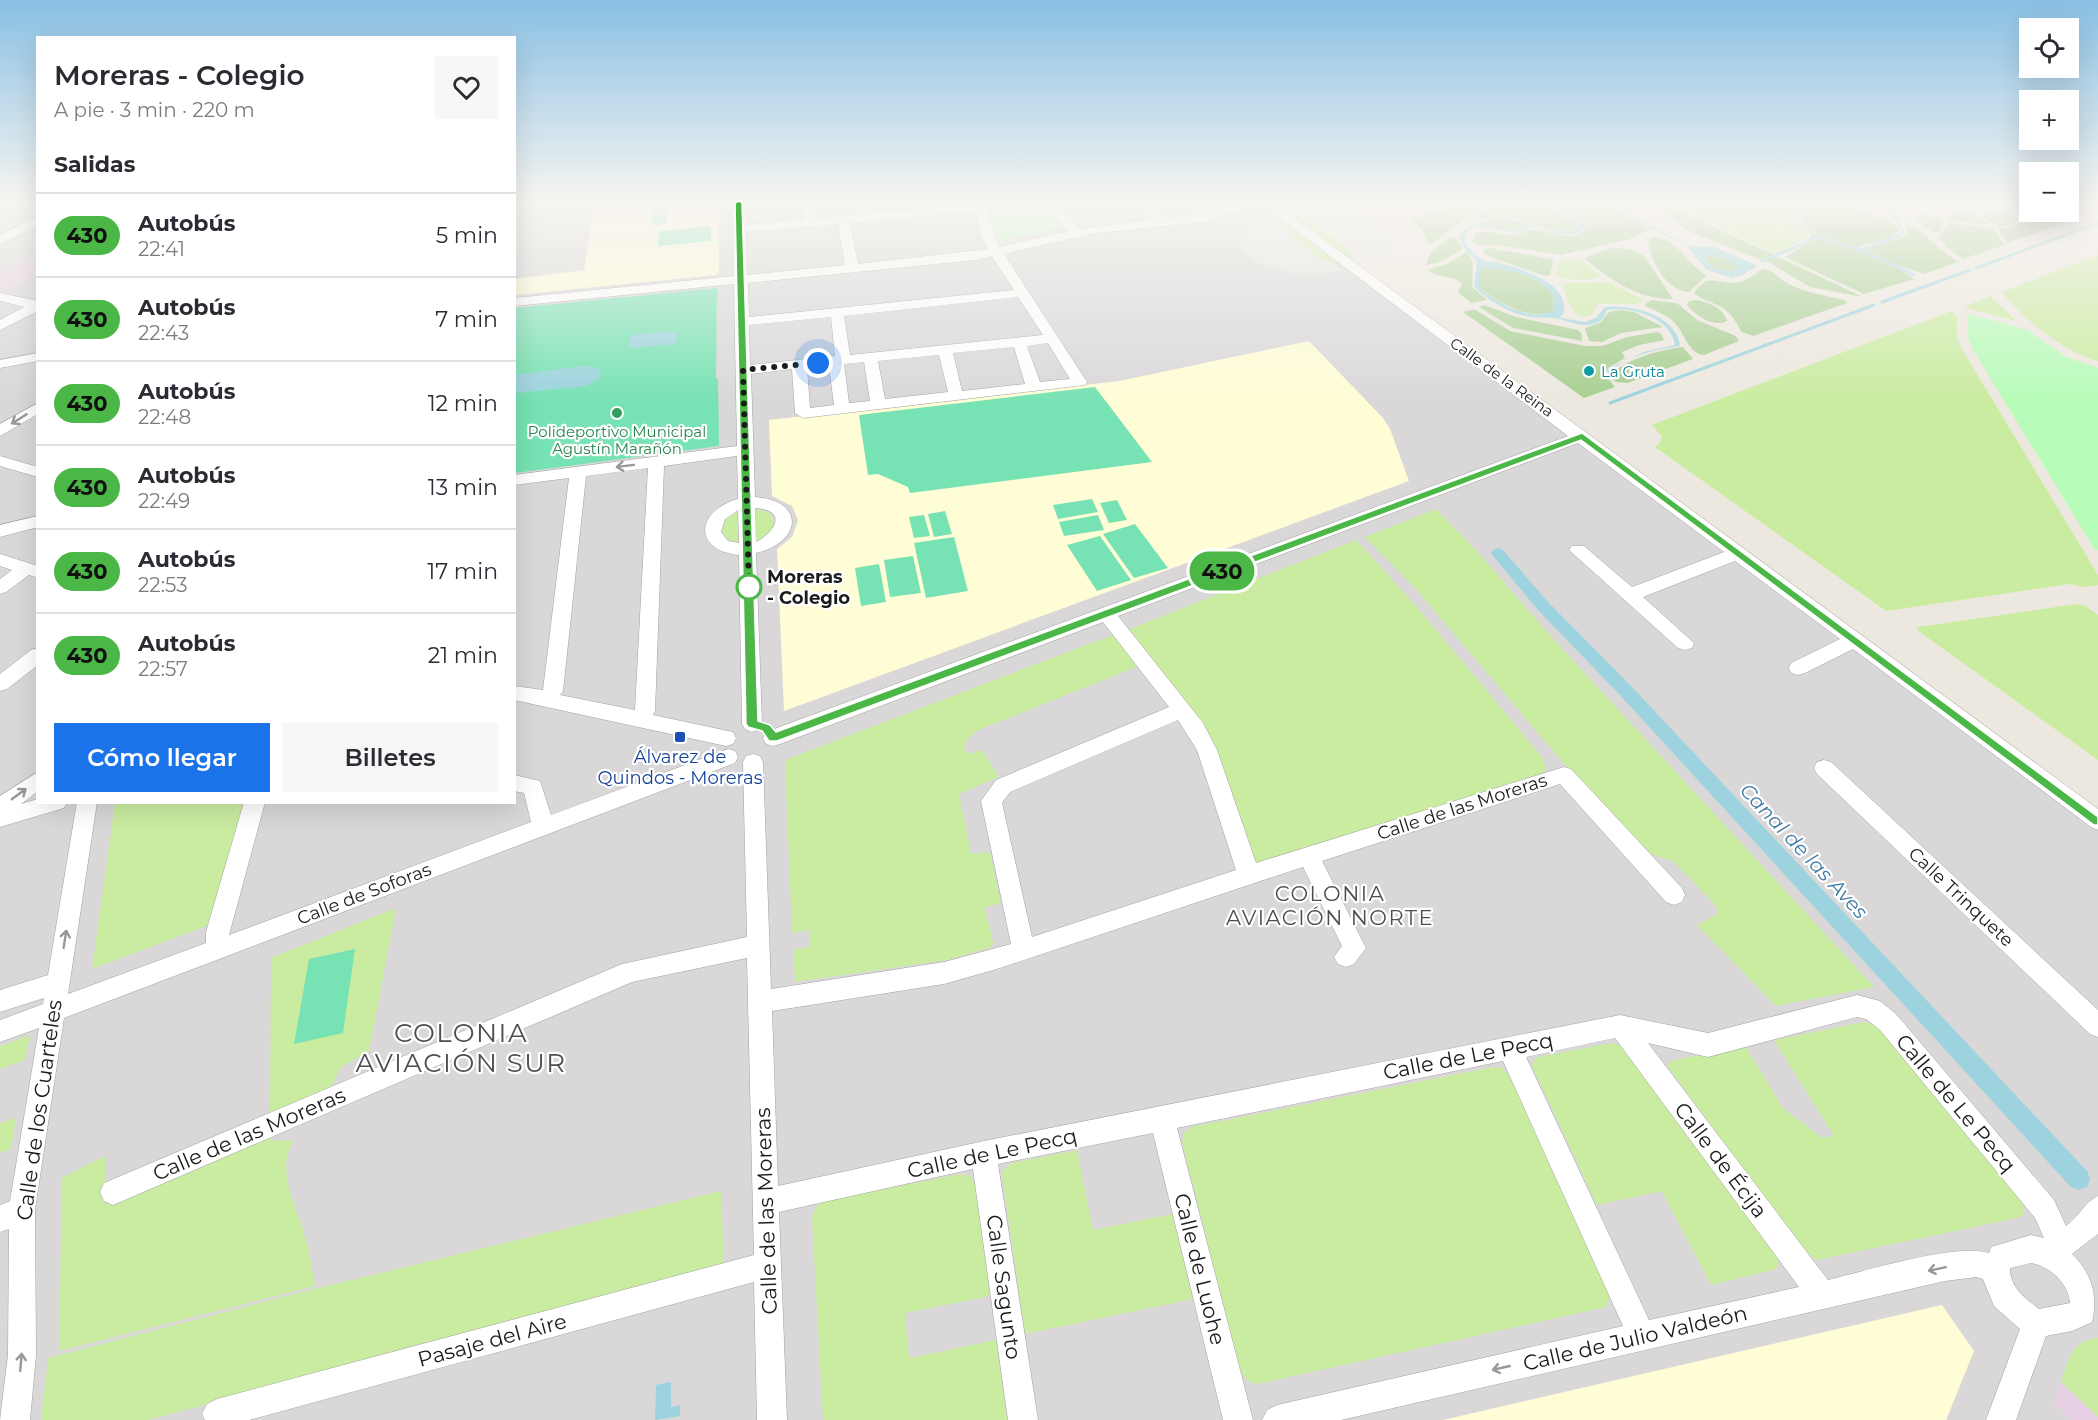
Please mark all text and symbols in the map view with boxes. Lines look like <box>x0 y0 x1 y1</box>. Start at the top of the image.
map controls <box>2019 18 2079 222</box>
button: locate <box>2019 18 2079 78</box>
button: heart <box>435 56 498 119</box>
text: Moreras - Colegio <box>54 58 305 92</box>
button: + <box>2019 90 2079 150</box>
text: A pie · 3 min · 220 m <box>54 98 255 122</box>
text: Salidas <box>54 151 135 178</box>
button: − <box>2019 162 2079 222</box>
text: Autobús <box>138 210 235 237</box>
text: 5 min <box>436 222 498 249</box>
text: 430 <box>66 223 108 248</box>
text: 22:41 <box>138 237 185 261</box>
text: Autobús <box>138 294 235 321</box>
text: 7 min <box>435 306 498 333</box>
text: 430 <box>66 307 108 332</box>
text: 22:43 <box>138 321 189 345</box>
street label: Calle de la Reina <box>1447 333 1557 421</box>
your location <box>803 348 833 378</box>
place label: La Gruta <box>1601 362 1665 381</box>
marker: La Gruta <box>1582 364 1596 378</box>
text: Autobús <box>138 378 235 405</box>
text: 12 min <box>428 390 498 417</box>
text: 430 <box>66 391 108 416</box>
text: 22:48 <box>138 405 191 429</box>
marker: Polideportivo Municipal Agustín Marañón <box>610 406 624 420</box>
one-way arrow <box>11 413 28 425</box>
place label: Polideportivo Municipal Agustín Marañón <box>528 422 706 458</box>
one-way arrow <box>615 460 635 471</box>
text: Autobús <box>138 462 235 489</box>
text: 13 min <box>428 474 498 501</box>
text: 430 <box>66 475 108 500</box>
text: 22:49 <box>138 489 190 513</box>
text: Autobús <box>138 546 235 573</box>
line badge: 430 <box>1188 552 1256 590</box>
text: 17 min <box>427 558 498 585</box>
text: 430 <box>66 559 108 584</box>
text: 430 <box>1201 559 1243 584</box>
place label: Moreras - Colegio <box>767 566 850 609</box>
text: 22:53 <box>138 573 187 597</box>
marker: Moreras - Colegio <box>736 574 762 600</box>
text: Autobús <box>138 630 235 657</box>
text: 21 min <box>428 642 498 669</box>
text: 430 <box>66 643 108 668</box>
text: 22:57 <box>138 657 188 681</box>
button: Cómo llegar <box>54 723 270 792</box>
button: Billetes <box>282 723 498 792</box>
marker: Álvarez de Quindos - Moreras <box>673 730 687 744</box>
place label: Álvarez de Quindos - Moreras <box>597 746 763 789</box>
street label: Calle de las Moreras <box>1374 769 1550 845</box>
water label: Canal de las Aves <box>1735 778 1873 924</box>
one-way arrow <box>10 788 26 800</box>
street label: Calle Trinquete <box>1904 843 2018 951</box>
street label: Calle de Soforas <box>294 858 434 930</box>
district label: COLONIA AVIACIÓN NORTE <box>1226 881 1434 930</box>
one-way arrow <box>59 930 70 950</box>
street label: Calle de los Cuarteles <box>11 998 67 1222</box>
district label: COLONIA AVIACIÓN SUR <box>355 1017 567 1079</box>
street label: Calle de Le Pecq <box>1381 1027 1555 1085</box>
street label: Calle de Le Pecq <box>1891 1029 2021 1177</box>
street label: Calle de las Moreras <box>149 1082 349 1186</box>
street label: Calle de Écija <box>1669 1097 1773 1223</box>
street label: Calle de las Moreras <box>750 1107 782 1315</box>
street label: Calle de Le Pecq <box>905 1123 1079 1183</box>
street label: Calle de Luohe <box>1169 1191 1231 1347</box>
street label: Calle Sagunto <box>981 1213 1027 1361</box>
one-way arrow <box>1928 1263 1947 1275</box>
street label: Calle de Julio Valdeón <box>1520 1300 1750 1376</box>
street label: Pasaje del Aire <box>415 1308 569 1372</box>
one-way arrow <box>16 1352 27 1372</box>
one-way arrow <box>1492 1363 1511 1375</box>

